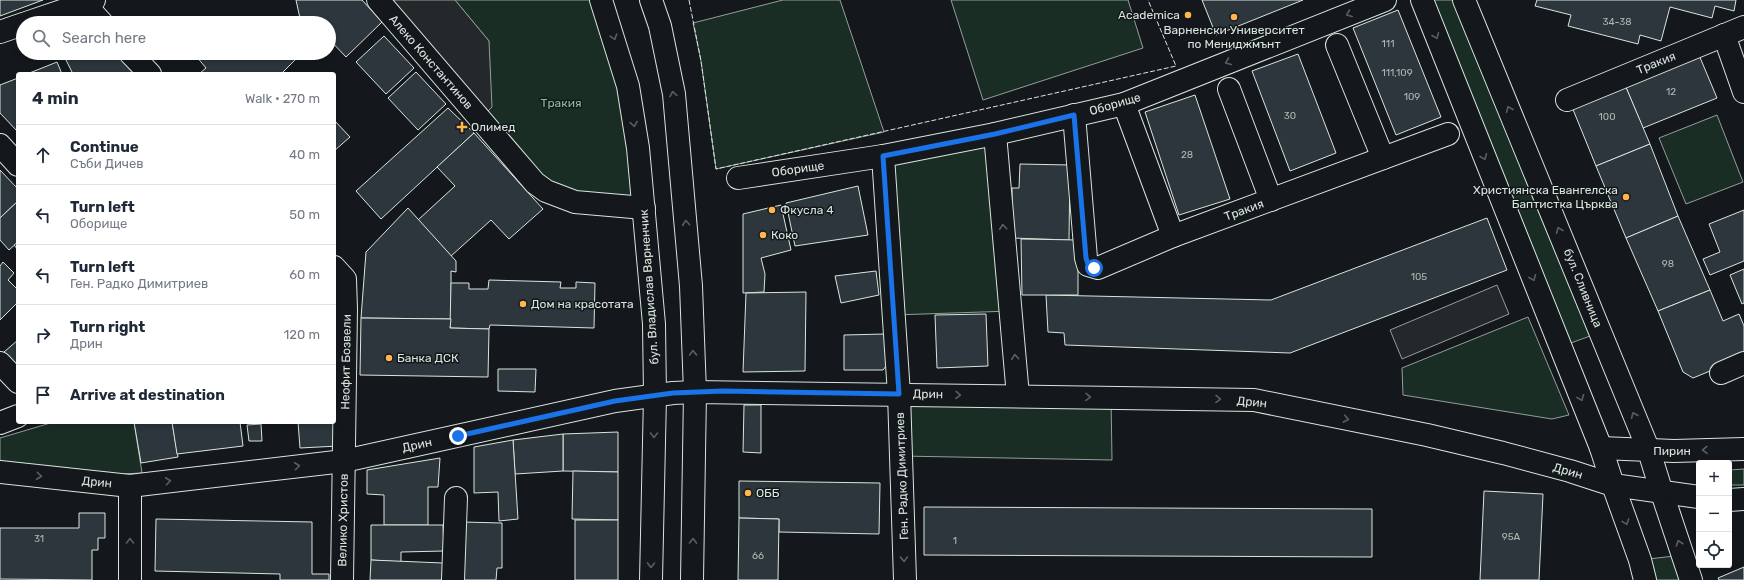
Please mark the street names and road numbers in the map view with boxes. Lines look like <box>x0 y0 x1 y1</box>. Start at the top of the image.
street label: Алеко Константинов <box>386 12 476 112</box>
street label: Тракия <box>1634 49 1678 77</box>
street label: Оборище <box>1088 90 1143 118</box>
street label: Оборище <box>771 158 825 180</box>
street label: Тракия <box>1222 196 1266 224</box>
street label: бул. Владислав Варненчик <box>637 208 661 365</box>
street label: бул. Сливница <box>1561 247 1605 329</box>
street label: Неофит Бозвели <box>338 314 354 410</box>
street label: Дрин <box>913 387 943 401</box>
street label: Дрин <box>1236 393 1268 411</box>
street label: Ген. Радко Димитриев <box>893 412 911 540</box>
street label: Дрин <box>401 435 433 455</box>
street label: Пирин <box>1653 444 1691 458</box>
street label: Дрин <box>1551 460 1585 482</box>
street label: Дрин <box>81 473 113 491</box>
street label: Велико Христов <box>335 473 351 567</box>

